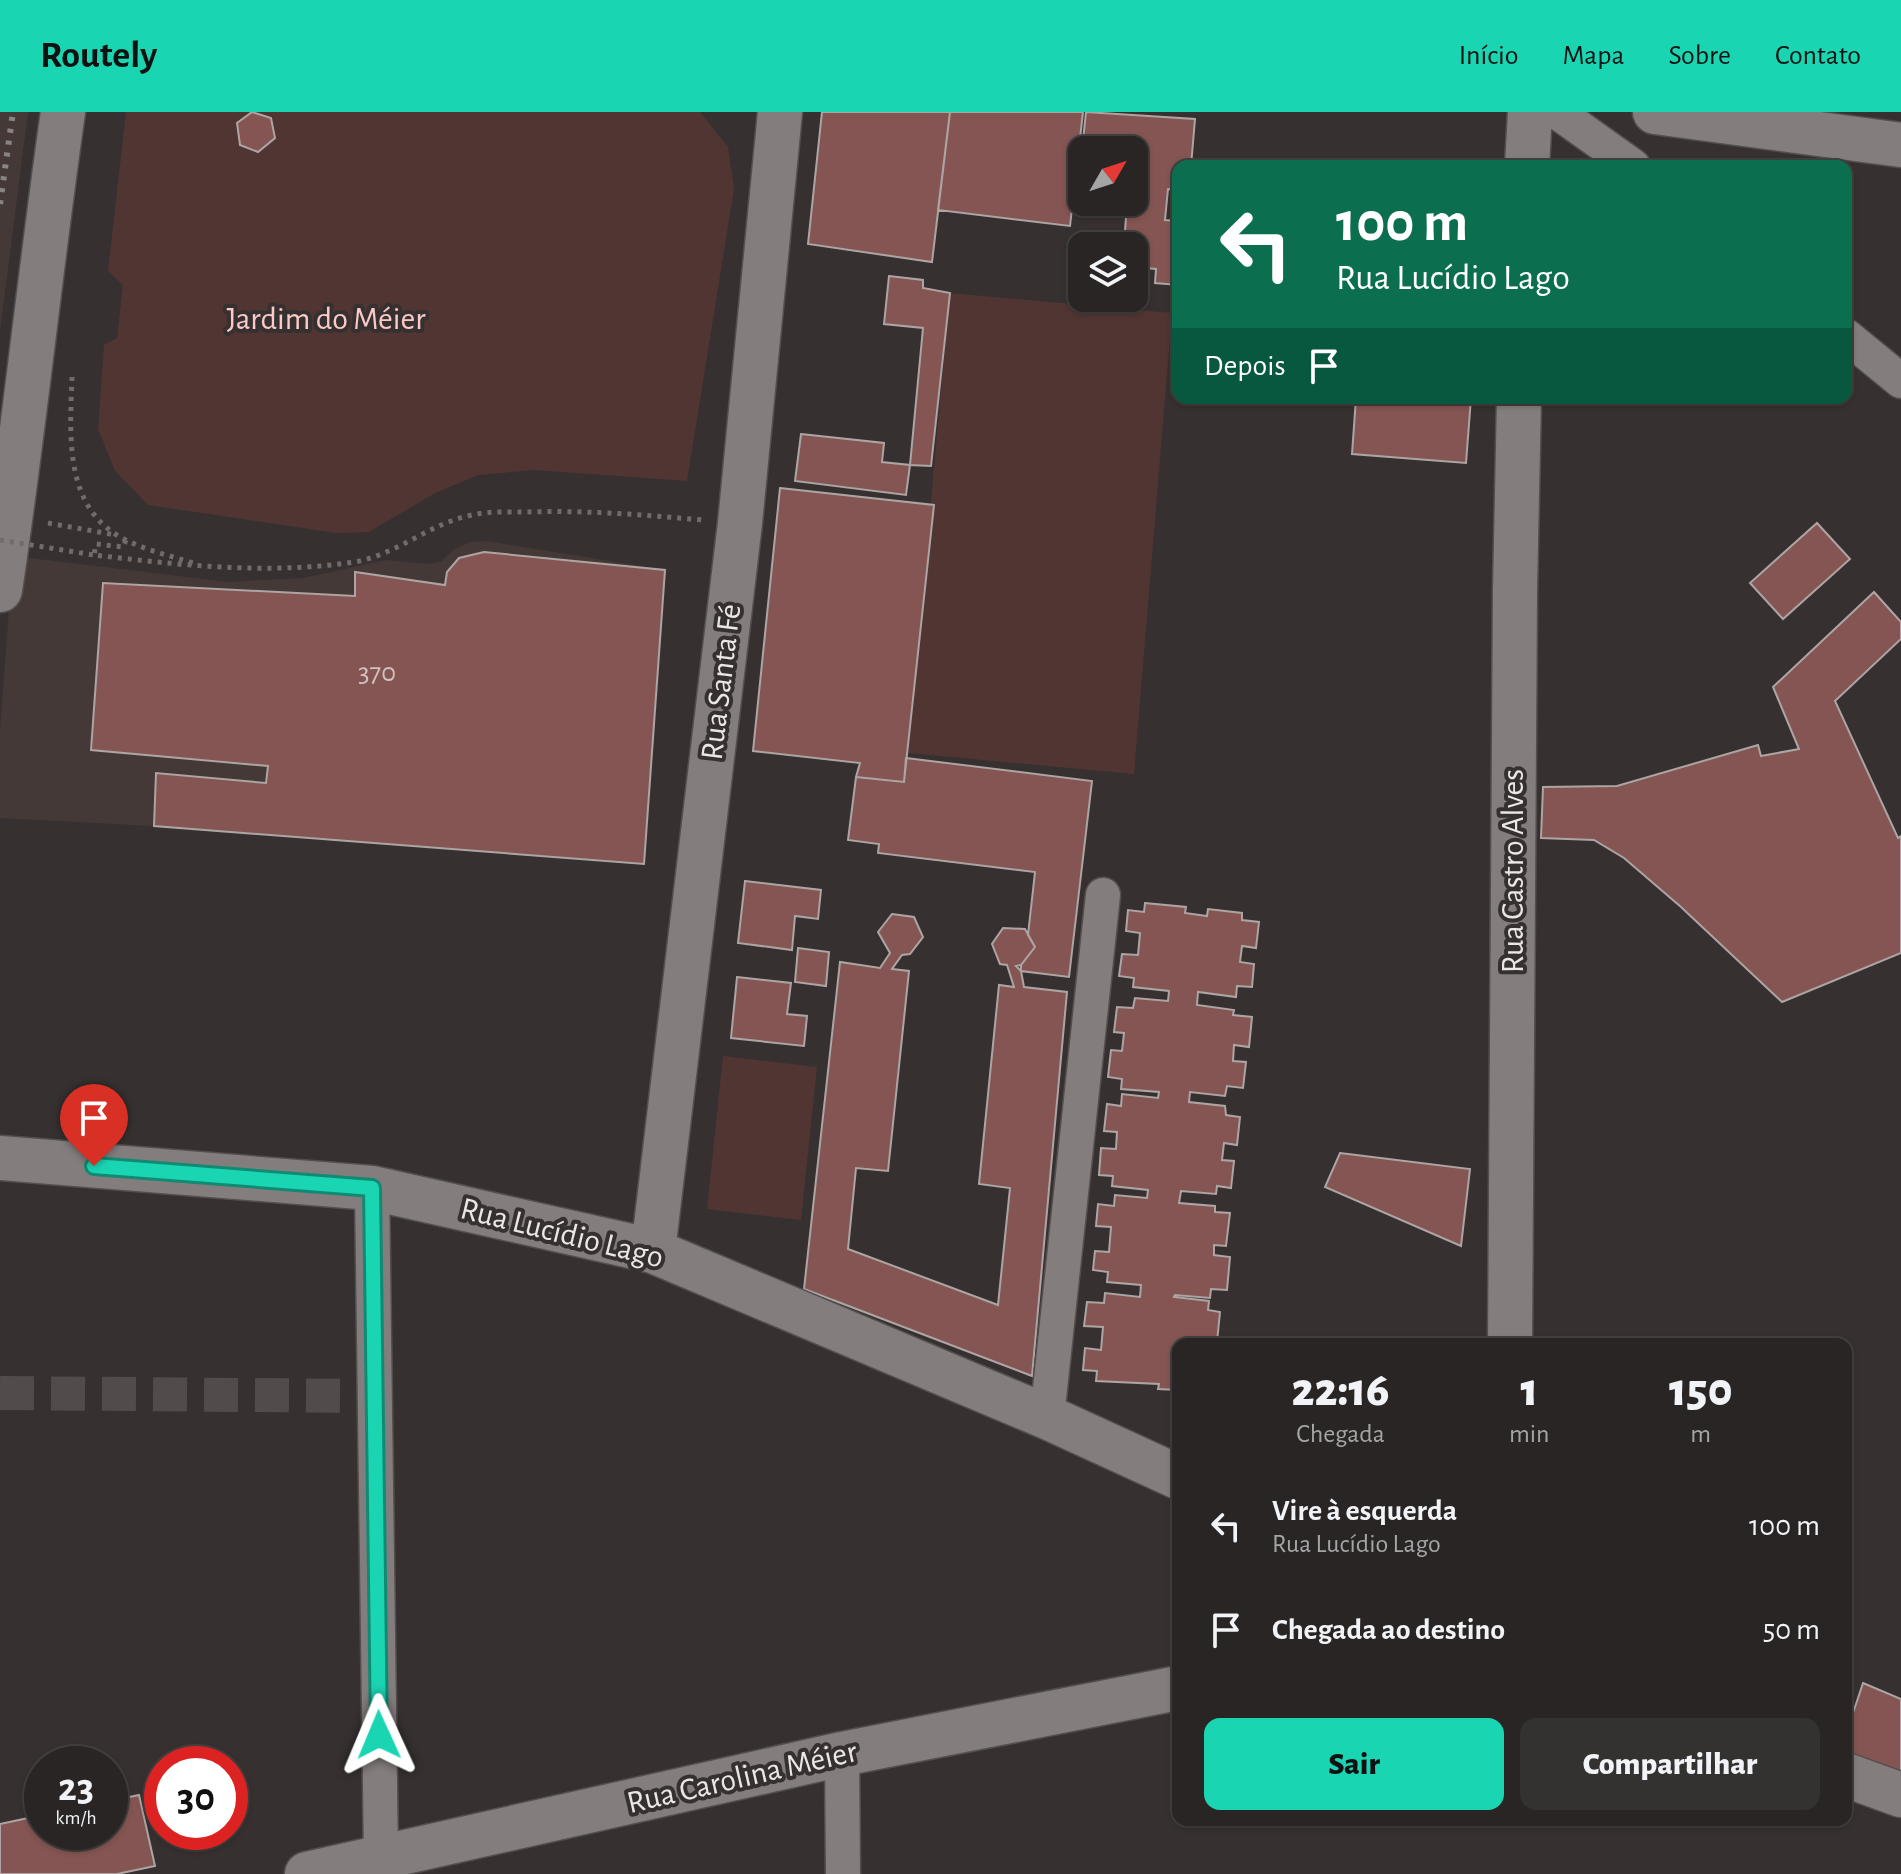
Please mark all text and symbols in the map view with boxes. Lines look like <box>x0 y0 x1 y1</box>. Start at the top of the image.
text: Routely <box>40 37 157 75</box>
text: Início <box>1459 42 1519 70</box>
text: Mapa <box>1563 42 1624 70</box>
text: Sobre <box>1668 42 1731 70</box>
text: Contato <box>1775 42 1861 70</box>
north arrow <box>1068 136 1148 216</box>
map controls <box>1068 136 1148 312</box>
icon: left <box>1204 192 1308 296</box>
text: 100 m <box>1336 195 1468 251</box>
button: layers <box>1068 232 1148 312</box>
text: Rua Lucídio Lago <box>1336 260 1570 296</box>
park label: Jardim do Méier <box>226 303 426 335</box>
icon: arrive <box>1302 344 1346 388</box>
text: Depois <box>1204 351 1286 381</box>
street label: Rua Santa Fé <box>696 602 746 762</box>
house number: 370 <box>358 659 396 687</box>
street label: Rua Castro Alves <box>1497 769 1529 973</box>
pin <box>60 1084 128 1166</box>
icon: arrive <box>72 1096 116 1140</box>
street label: Rua Lucídio Lago <box>457 1192 667 1274</box>
text: 22:16 <box>1291 1367 1390 1415</box>
text: 1 <box>1520 1367 1538 1415</box>
text: 150 <box>1669 1367 1733 1415</box>
text: Chegada <box>1296 1421 1385 1447</box>
text: min <box>1509 1421 1550 1447</box>
text: m <box>1690 1421 1711 1447</box>
text: Vire à esquerda <box>1272 1496 1457 1526</box>
icon: left <box>1204 1504 1248 1548</box>
text: 100 m <box>1749 1511 1820 1541</box>
text: Rua Lucídio Lago <box>1272 1531 1441 1557</box>
icon: arrive <box>1204 1608 1248 1652</box>
text: Chegada ao destino <box>1272 1615 1505 1645</box>
text: 50 m <box>1763 1615 1820 1645</box>
position arrow <box>337 1693 421 1777</box>
button: Sair <box>1204 1718 1504 1810</box>
button: Compartilhar <box>1520 1718 1820 1810</box>
street label: Rua Carolina Méier <box>624 1735 861 1819</box>
speed limit sign: 30 <box>144 1746 248 1850</box>
text: 23 <box>58 1768 94 1808</box>
text: km/h <box>55 1808 97 1828</box>

